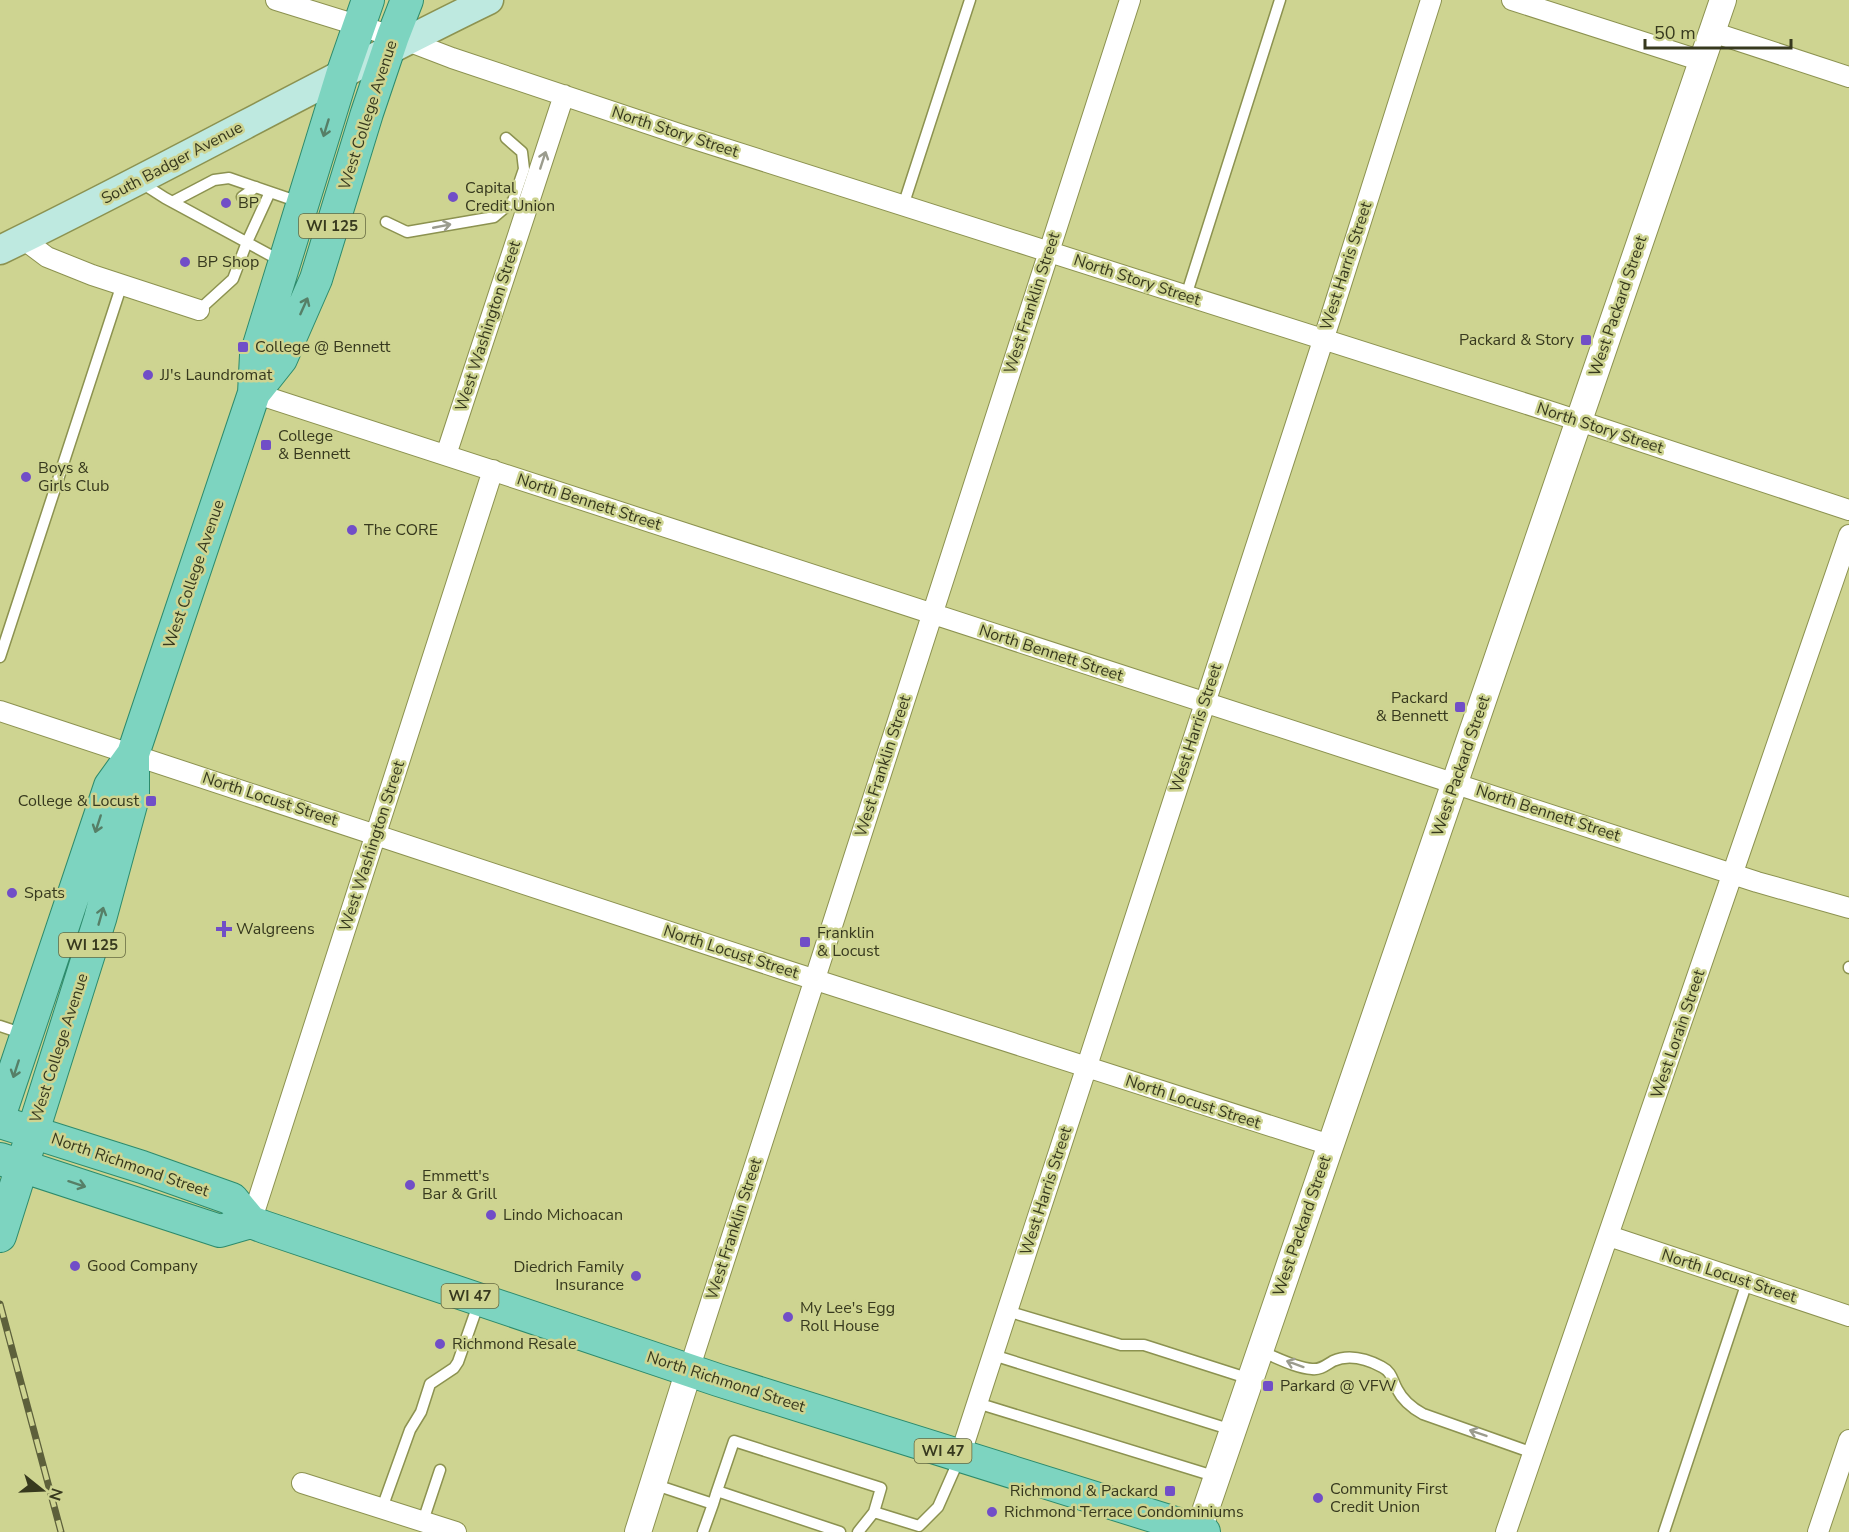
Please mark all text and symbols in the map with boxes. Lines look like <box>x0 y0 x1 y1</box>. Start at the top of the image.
scale bar <box>1645 12 1790 50</box>
text: 50 m <box>1654 21 1696 45</box>
street label: West College Avenue <box>333 37 403 193</box>
street label: North Story Street <box>609 101 742 163</box>
street label: South Badger Avenue <box>97 116 247 210</box>
one-way arrow <box>320 118 331 137</box>
one-way arrow <box>538 151 549 170</box>
place label: Capital Credit Union <box>465 177 555 217</box>
marker: Capital Credit Union <box>446 190 460 204</box>
place label: BP <box>238 192 259 214</box>
marker: BP <box>219 196 233 210</box>
street label: West Harris Street <box>1315 199 1377 333</box>
road number: WI 125 <box>299 214 365 238</box>
one-way arrow <box>432 220 451 231</box>
street label: West Franklin Street <box>999 229 1065 377</box>
street label: West Packard Street <box>1584 232 1653 379</box>
street label: West Washington Street <box>450 238 526 414</box>
street label: North Story Street <box>1071 249 1204 311</box>
place label: BP Shop <box>197 251 259 273</box>
marker: BP Shop <box>178 255 192 269</box>
one-way arrow <box>298 298 310 316</box>
place label: Packard & Story <box>1459 329 1575 351</box>
marker: Packard & Story <box>1579 333 1593 347</box>
place label: College @ Bennett <box>255 336 391 358</box>
marker: College @ Bennett <box>236 340 250 354</box>
place label: JJ's Laundromat <box>159 364 273 386</box>
marker: JJ's Laundromat <box>141 368 155 382</box>
street label: North Story Street <box>1534 397 1667 459</box>
place label: College & Bennett <box>278 425 351 465</box>
marker: College & Bennett <box>259 438 273 452</box>
place label: Boys & Girls Club <box>38 457 109 497</box>
street label: North Bennett Street <box>514 468 664 536</box>
marker: Boys & Girls Club <box>19 470 33 484</box>
street label: West College Avenue <box>158 497 230 651</box>
place label: The CORE <box>364 519 438 541</box>
marker: The CORE <box>345 523 359 537</box>
street label: North Bennett Street <box>976 619 1126 687</box>
street label: West Harris Street <box>1165 661 1227 795</box>
place label: Packard & Bennett <box>1376 687 1448 727</box>
street label: West Franklin Street <box>850 692 916 840</box>
street label: West Packard Street <box>1427 692 1496 839</box>
marker: Packard & Bennett <box>1453 700 1467 714</box>
street label: West Washington Street <box>334 758 410 934</box>
street label: North Locust Street <box>200 767 341 831</box>
street label: North Bennett Street <box>1473 779 1623 847</box>
place label: College & Locust <box>18 790 139 812</box>
marker: College & Locust <box>144 794 158 808</box>
one-way arrow <box>91 814 102 833</box>
place label: Spats <box>24 882 65 904</box>
marker: Spats <box>5 886 19 900</box>
one-way arrow <box>95 907 107 926</box>
place label: Walgreens <box>236 918 315 940</box>
street label: North Locust Street <box>661 920 802 984</box>
marker: Walgreens <box>217 922 231 936</box>
place label: Franklin & Locust <box>817 922 880 962</box>
road number: WI 125 <box>59 933 125 957</box>
marker: Franklin & Locust <box>798 935 812 949</box>
street label: West Lorain Street <box>1646 966 1710 1101</box>
street label: West College Avenue <box>24 970 94 1126</box>
one-way arrow <box>10 1059 21 1078</box>
street label: North Locust Street <box>1123 1070 1264 1134</box>
street label: West Harris Street <box>1015 1124 1077 1258</box>
street label: North Richmond Street <box>48 1128 212 1202</box>
street label: West Packard Street <box>1268 1152 1337 1299</box>
street label: West Franklin Street <box>701 1155 767 1303</box>
place label: Emmett's Bar & Grill <box>422 1165 497 1205</box>
marker: Emmett's Bar & Grill <box>403 1178 417 1192</box>
one-way arrow <box>67 1179 86 1190</box>
place label: Lindo Michoacan <box>503 1204 623 1226</box>
marker: Lindo Michoacan <box>484 1208 498 1222</box>
street label: North Locust Street <box>1659 1244 1800 1308</box>
place label: Good Company <box>87 1255 198 1277</box>
place label: Diedrich Family Insurance <box>513 1256 625 1296</box>
marker: Good Company <box>68 1259 82 1273</box>
marker: Diedrich Family Insurance <box>629 1269 643 1283</box>
road number: WI 47 <box>442 1284 498 1308</box>
place label: My Lee's Egg Roll House <box>800 1297 895 1337</box>
marker: My Lee's Egg Roll House <box>781 1310 795 1324</box>
place label: Richmond Resale <box>452 1333 576 1355</box>
marker: Richmond Resale <box>433 1337 447 1351</box>
street label: North Richmond Street <box>644 1346 808 1418</box>
one-way arrow <box>1286 1357 1305 1368</box>
place label: Parkard @ VFW <box>1280 1375 1396 1397</box>
marker: Parkard @ VFW <box>1261 1379 1275 1393</box>
one-way arrow <box>1469 1427 1488 1438</box>
road number: WI 47 <box>914 1439 972 1463</box>
north arrow <box>12 1460 72 1520</box>
place label: Community First Credit Union <box>1330 1478 1448 1518</box>
place label: Richmond & Packard <box>1010 1480 1158 1502</box>
marker: Richmond & Packard <box>1163 1484 1177 1498</box>
text: N <box>43 1485 68 1503</box>
marker: Community First Credit Union <box>1311 1491 1325 1505</box>
place label: Richmond Terrace Condominiums <box>1004 1501 1244 1523</box>
marker: Richmond Terrace Condominiums <box>985 1505 999 1519</box>

